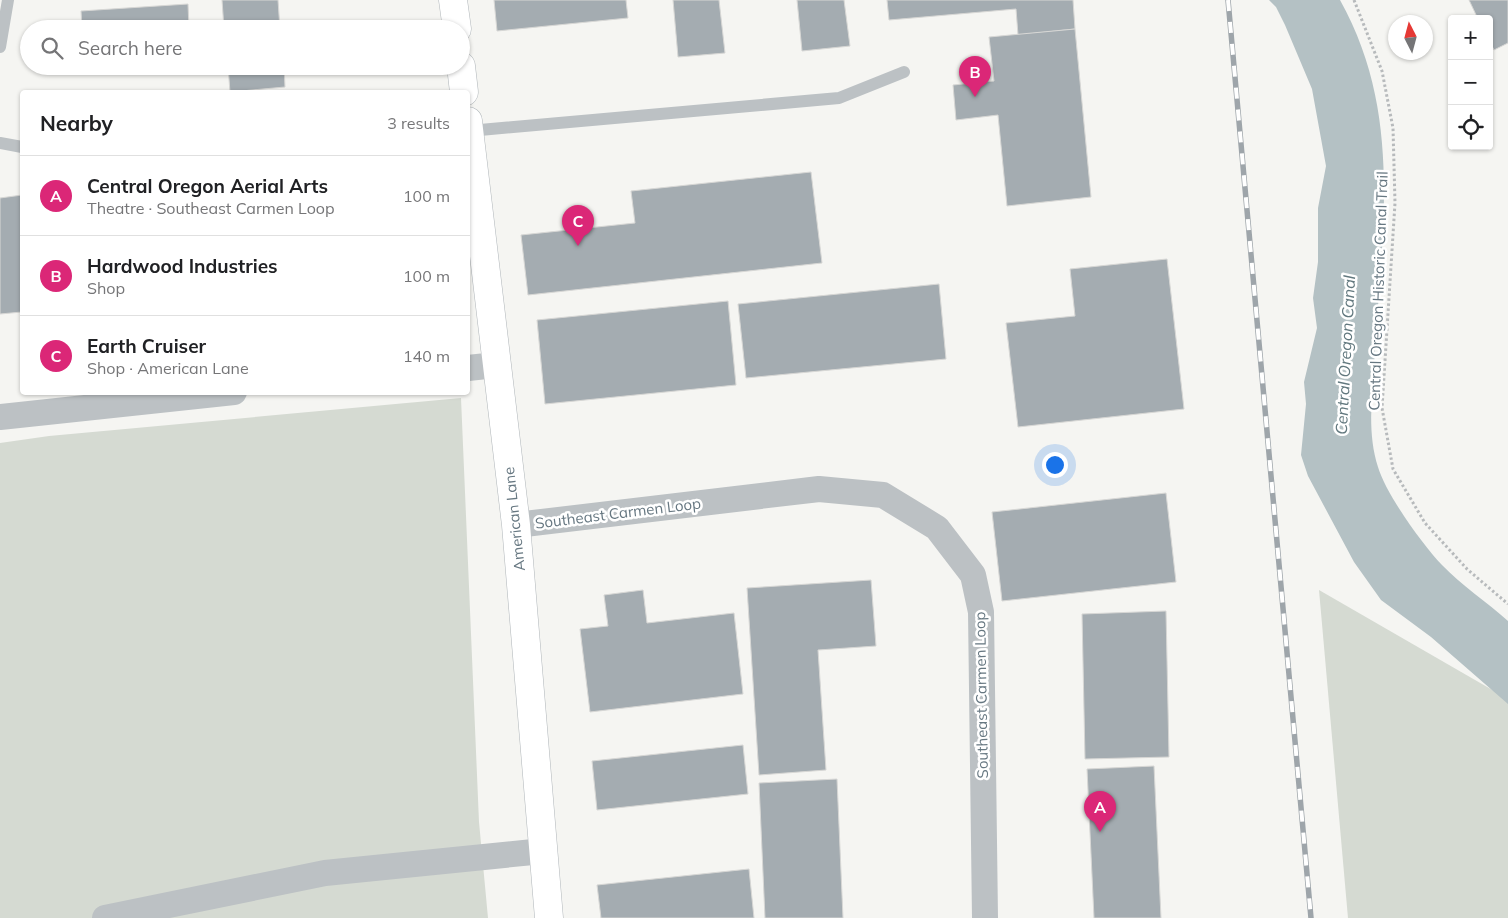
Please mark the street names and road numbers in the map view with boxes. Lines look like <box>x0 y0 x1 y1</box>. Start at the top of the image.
street label: Central Oregon Historic Canal Trail <box>1364 171 1392 411</box>
street label: American Lane <box>499 466 529 572</box>
street label: Southeast Carmen Loop <box>534 493 702 533</box>
street label: Southeast Carmen Loop <box>970 611 992 779</box>

